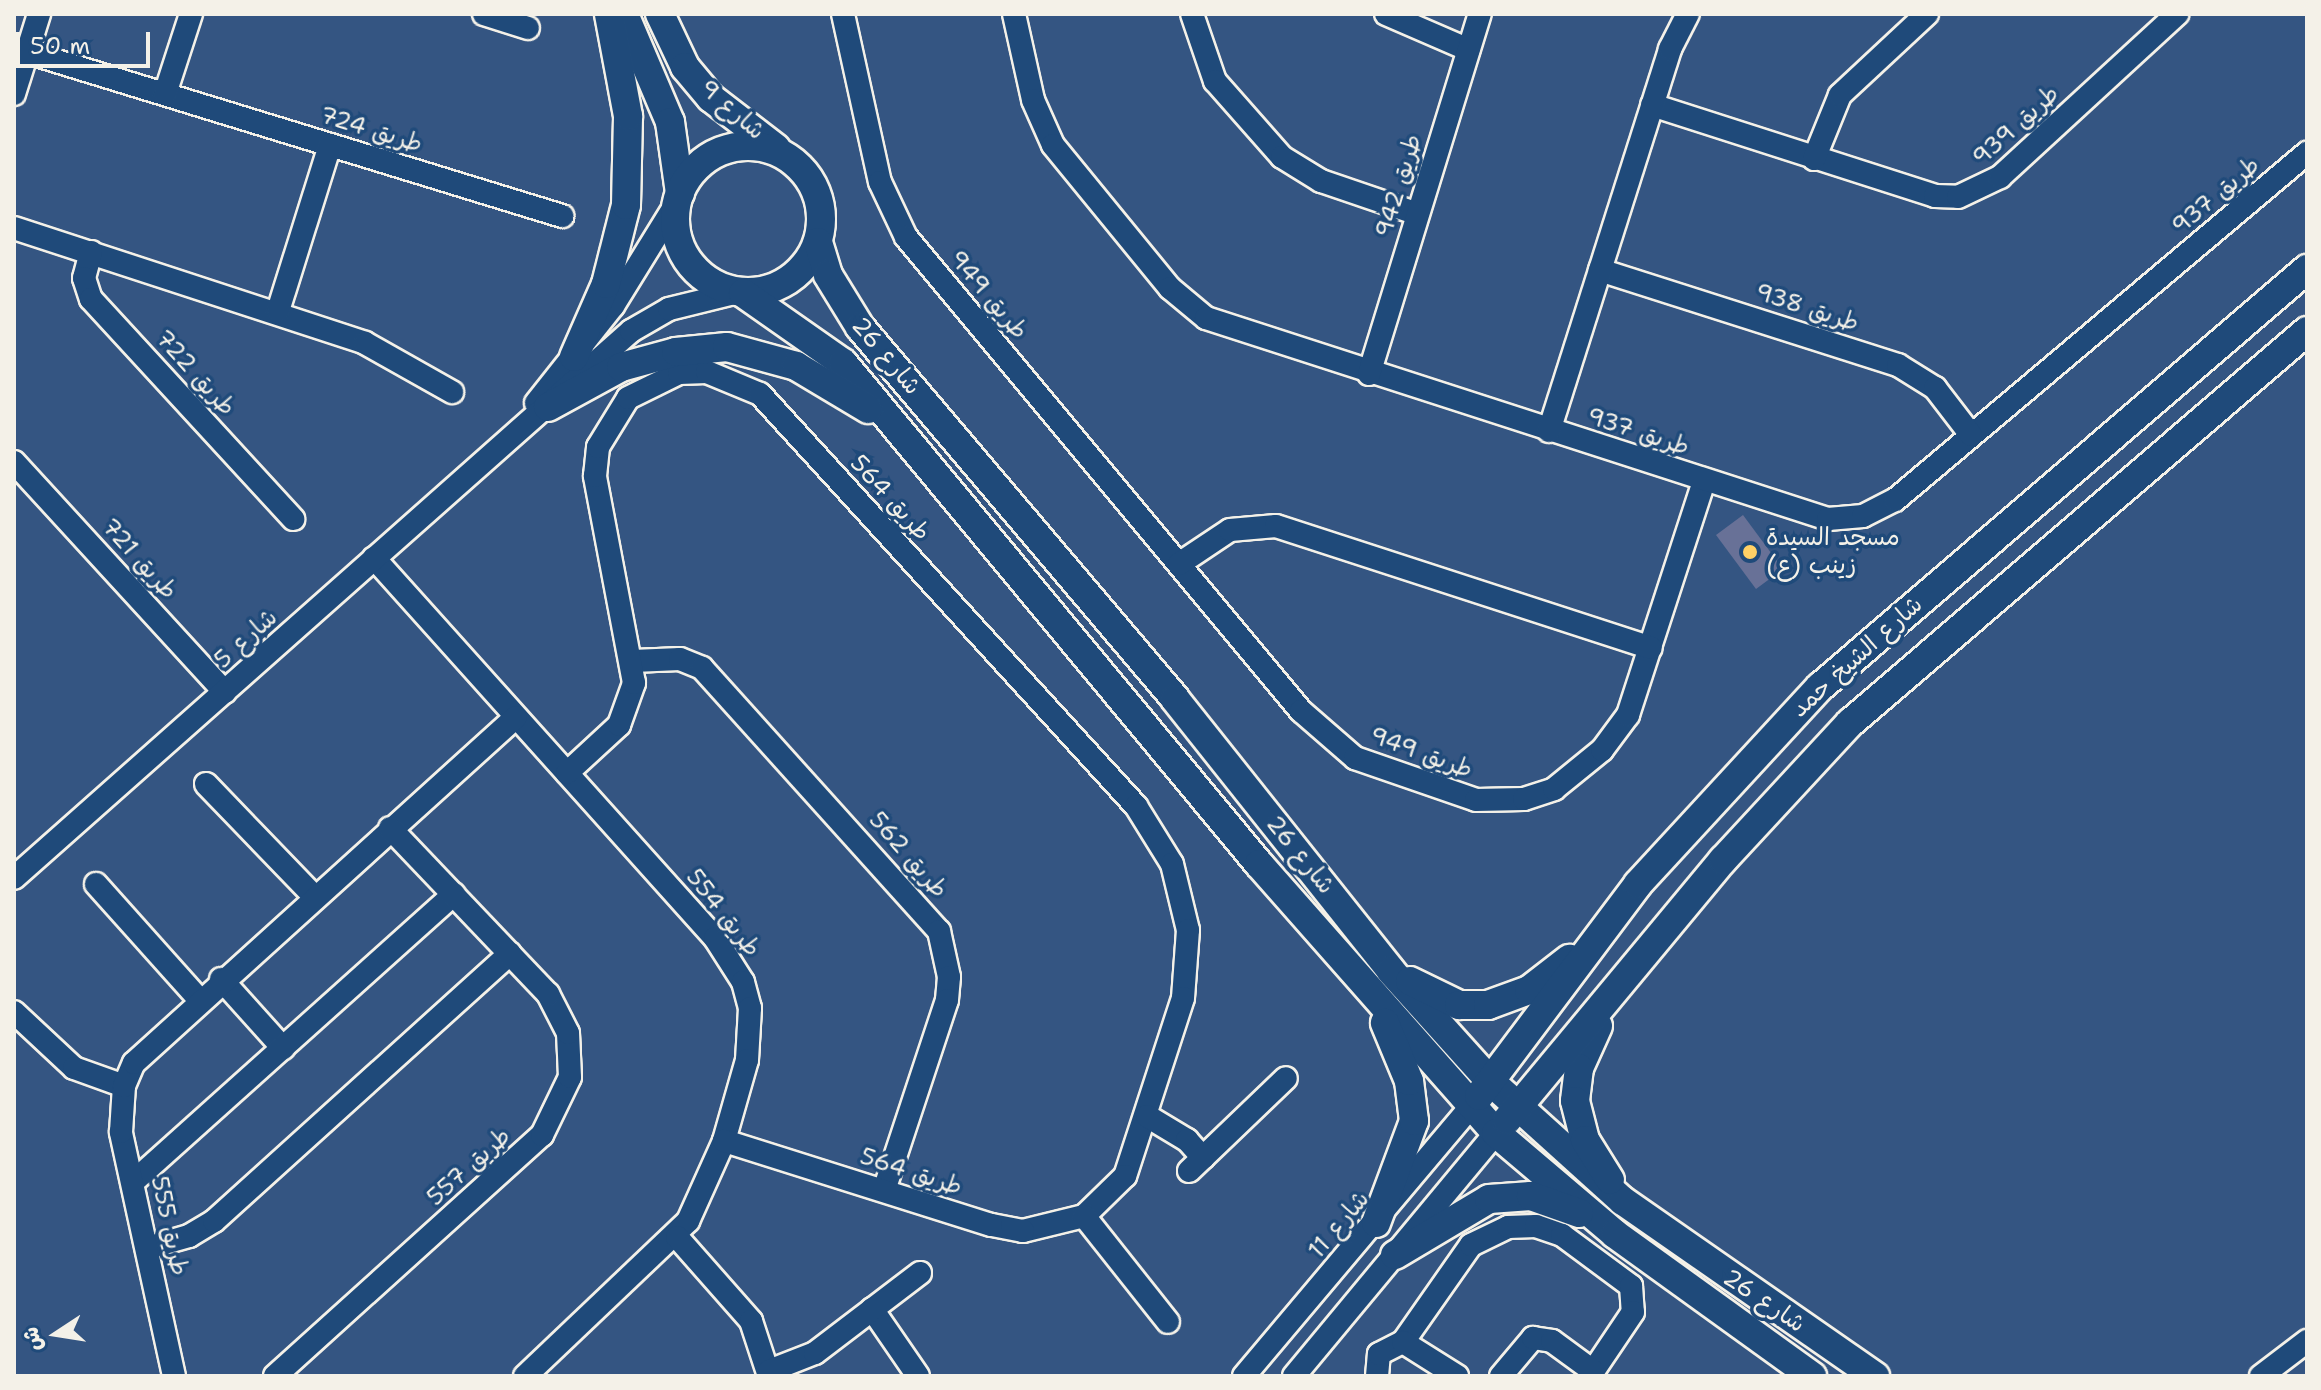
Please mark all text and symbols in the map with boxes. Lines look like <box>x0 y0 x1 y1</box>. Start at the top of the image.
scale bar <box>20 16 154 66</box>
text: 50 m <box>30 30 90 62</box>
street label: شارع 9 <box>694 74 770 146</box>
street label: طريق 939 <box>1967 80 2065 172</box>
street label: طريق 724 <box>316 101 426 159</box>
street label: طريق 942 <box>1370 131 1428 241</box>
street label: طريق 937 <box>2166 151 2266 241</box>
street label: طريق 949 <box>943 245 1033 345</box>
street label: طريق 938 <box>1752 278 1862 338</box>
street label: شارع 26 <box>845 311 927 401</box>
street label: طريق 722 <box>149 324 241 422</box>
street label: طريق 937 <box>1583 402 1693 462</box>
street label: طريق 564 <box>844 449 936 547</box>
street label: طريق 721 <box>95 513 183 605</box>
place label: مسجد السيدة زينب (ع) <box>1766 524 1900 580</box>
marker: مسجد السيدة زينب (ع) <box>1741 543 1759 561</box>
street label: شارع الشيخ حمد <box>1785 590 1929 724</box>
street label: شارع 5 <box>209 603 283 675</box>
street label: طريق 949 <box>1366 721 1476 785</box>
street label: طريق 562 <box>863 806 953 904</box>
street label: شارع 26 <box>1260 810 1340 900</box>
street label: طريق 554 <box>680 863 766 963</box>
street label: طريق 557 <box>421 1122 517 1212</box>
street label: طريق 564 <box>856 1142 966 1202</box>
street label: طريق 555 <box>144 1174 194 1278</box>
street label: شارع 11 <box>1302 1185 1376 1265</box>
street label: شارع 26 <box>1718 1263 1810 1339</box>
north arrow <box>16 1294 96 1374</box>
text: ش <box>15 1324 49 1354</box>

